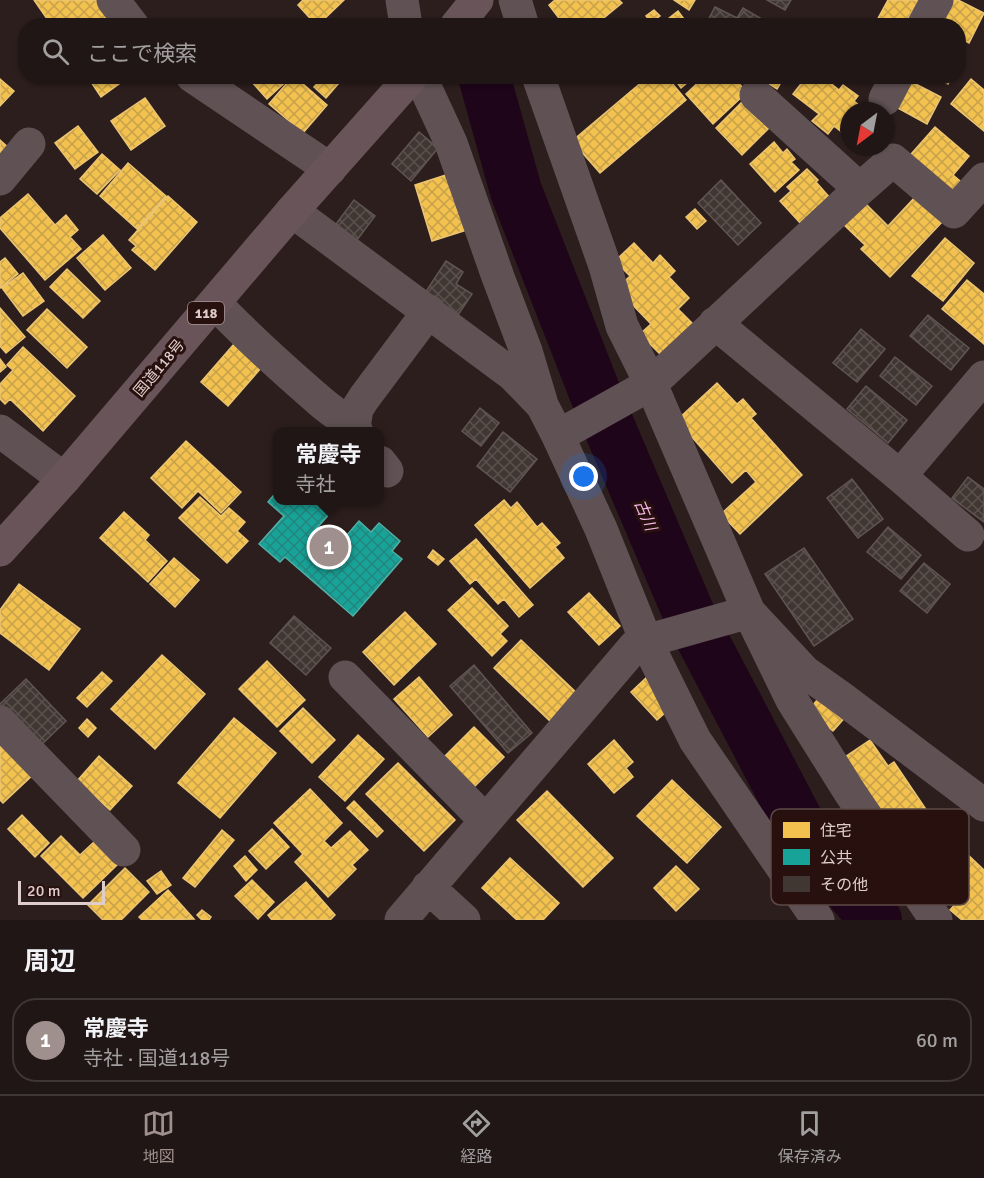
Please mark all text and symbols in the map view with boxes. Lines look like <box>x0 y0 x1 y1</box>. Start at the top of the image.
search box <box>18 18 966 84</box>
icon: search <box>39 35 72 68</box>
text: ここで検索 <box>87 40 197 67</box>
north arrow <box>840 102 894 156</box>
road number: 118 <box>188 302 224 324</box>
street label: 国道118号 <box>130 336 188 400</box>
popup <box>273 427 384 505</box>
text: 常慶寺 <box>295 441 362 468</box>
your location <box>569 462 598 491</box>
text: 寺社 <box>295 472 335 497</box>
water label: 古川 <box>630 497 661 536</box>
pin: 1 <box>310 524 348 570</box>
legend <box>771 809 969 905</box>
text: 住宅 <box>820 821 852 841</box>
text: 公共 <box>820 848 852 868</box>
text: その他 <box>820 875 868 895</box>
scale bar <box>18 878 105 906</box>
text: 20 m <box>27 881 61 901</box>
text: 周辺 <box>24 946 76 978</box>
text: 常慶寺 <box>83 1015 149 1042</box>
text: 1 <box>40 1028 51 1053</box>
text: 60 m <box>916 1028 958 1053</box>
text: 寺社 · 国道118号 <box>83 1046 230 1071</box>
tab: 地図 <box>142 1107 175 1167</box>
tab: 経路 <box>460 1107 493 1167</box>
tab: 保存済み <box>778 1107 842 1167</box>

